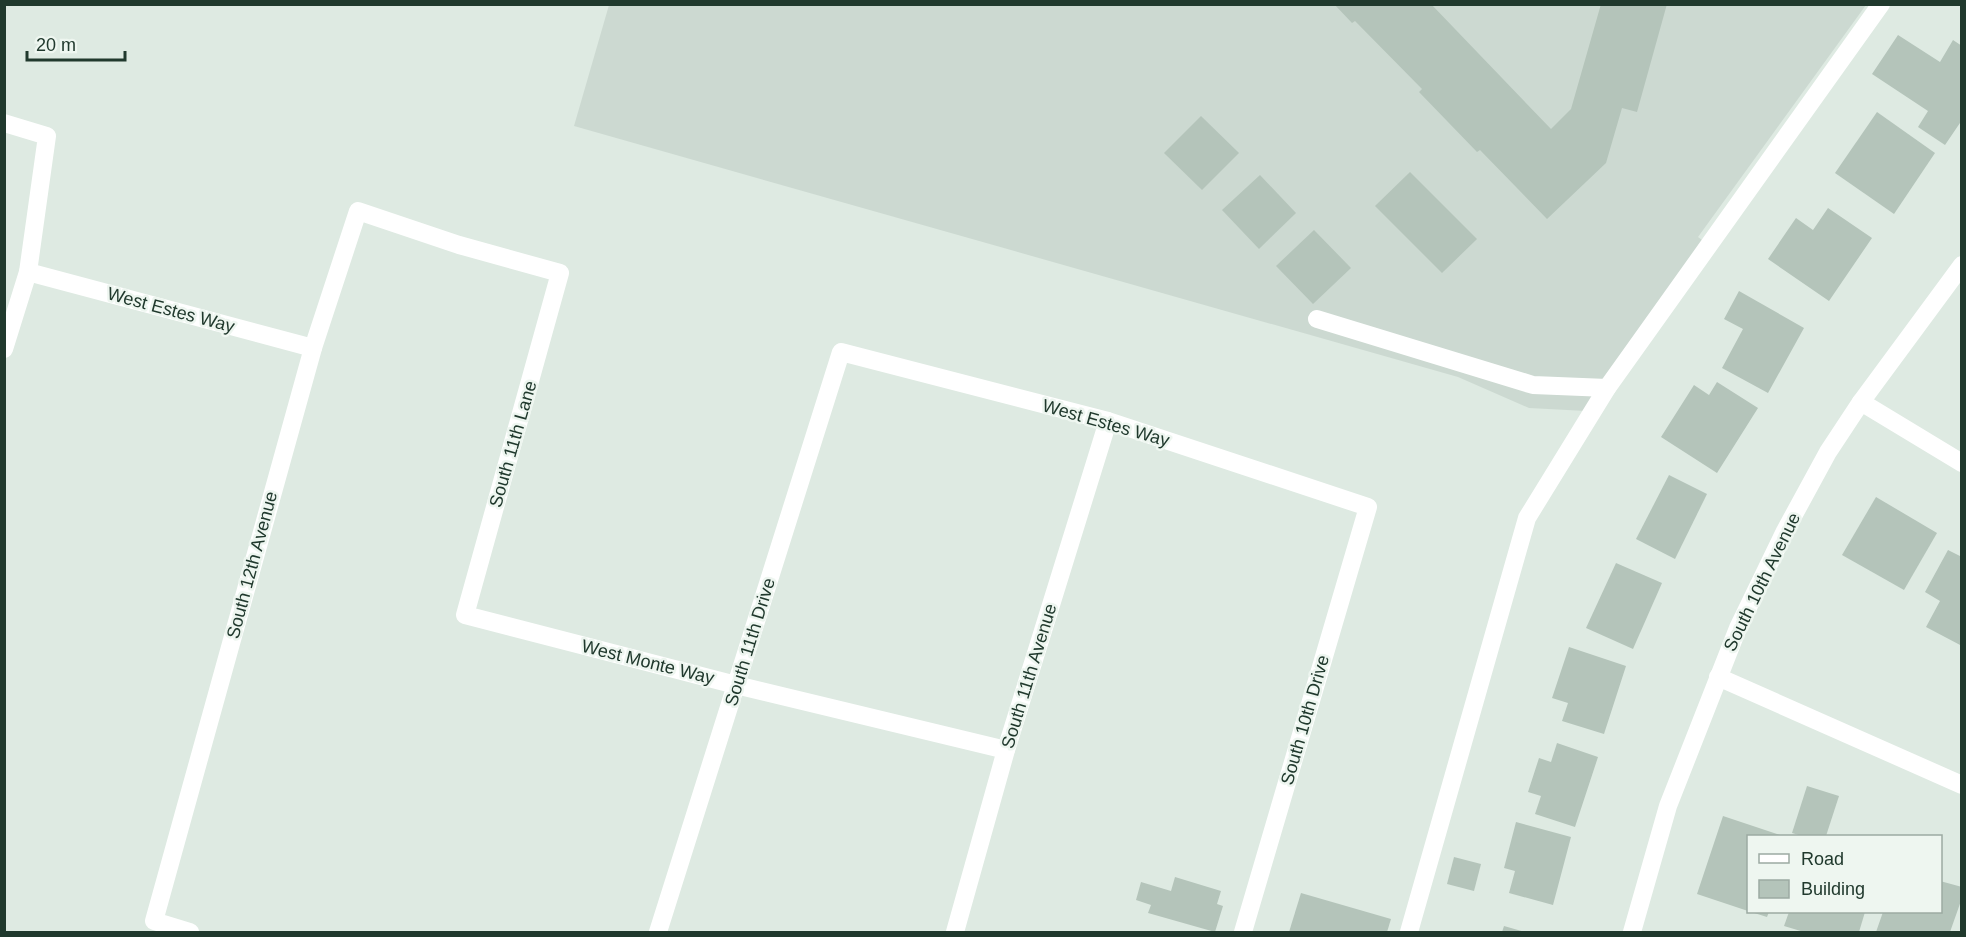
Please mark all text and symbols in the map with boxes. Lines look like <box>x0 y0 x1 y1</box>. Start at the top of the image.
scale bar <box>27 24 124 62</box>
text: 20 m <box>36 35 76 55</box>
street label: West Estes Way <box>105 283 237 337</box>
street label: South 11th Lane <box>485 378 541 510</box>
street label: West Estes Way <box>1040 395 1172 451</box>
street label: South 12th Avenue <box>223 489 281 641</box>
street label: South 10th Avenue <box>1720 509 1804 655</box>
street label: South 11th Drive <box>721 576 779 708</box>
street label: South 11th Avenue <box>997 601 1061 751</box>
street label: West Monte Way <box>580 636 716 688</box>
street label: South 10th Drive <box>1277 653 1333 787</box>
legend <box>1747 835 1942 913</box>
text: Road <box>1801 849 1844 869</box>
text: Building <box>1801 879 1865 899</box>

